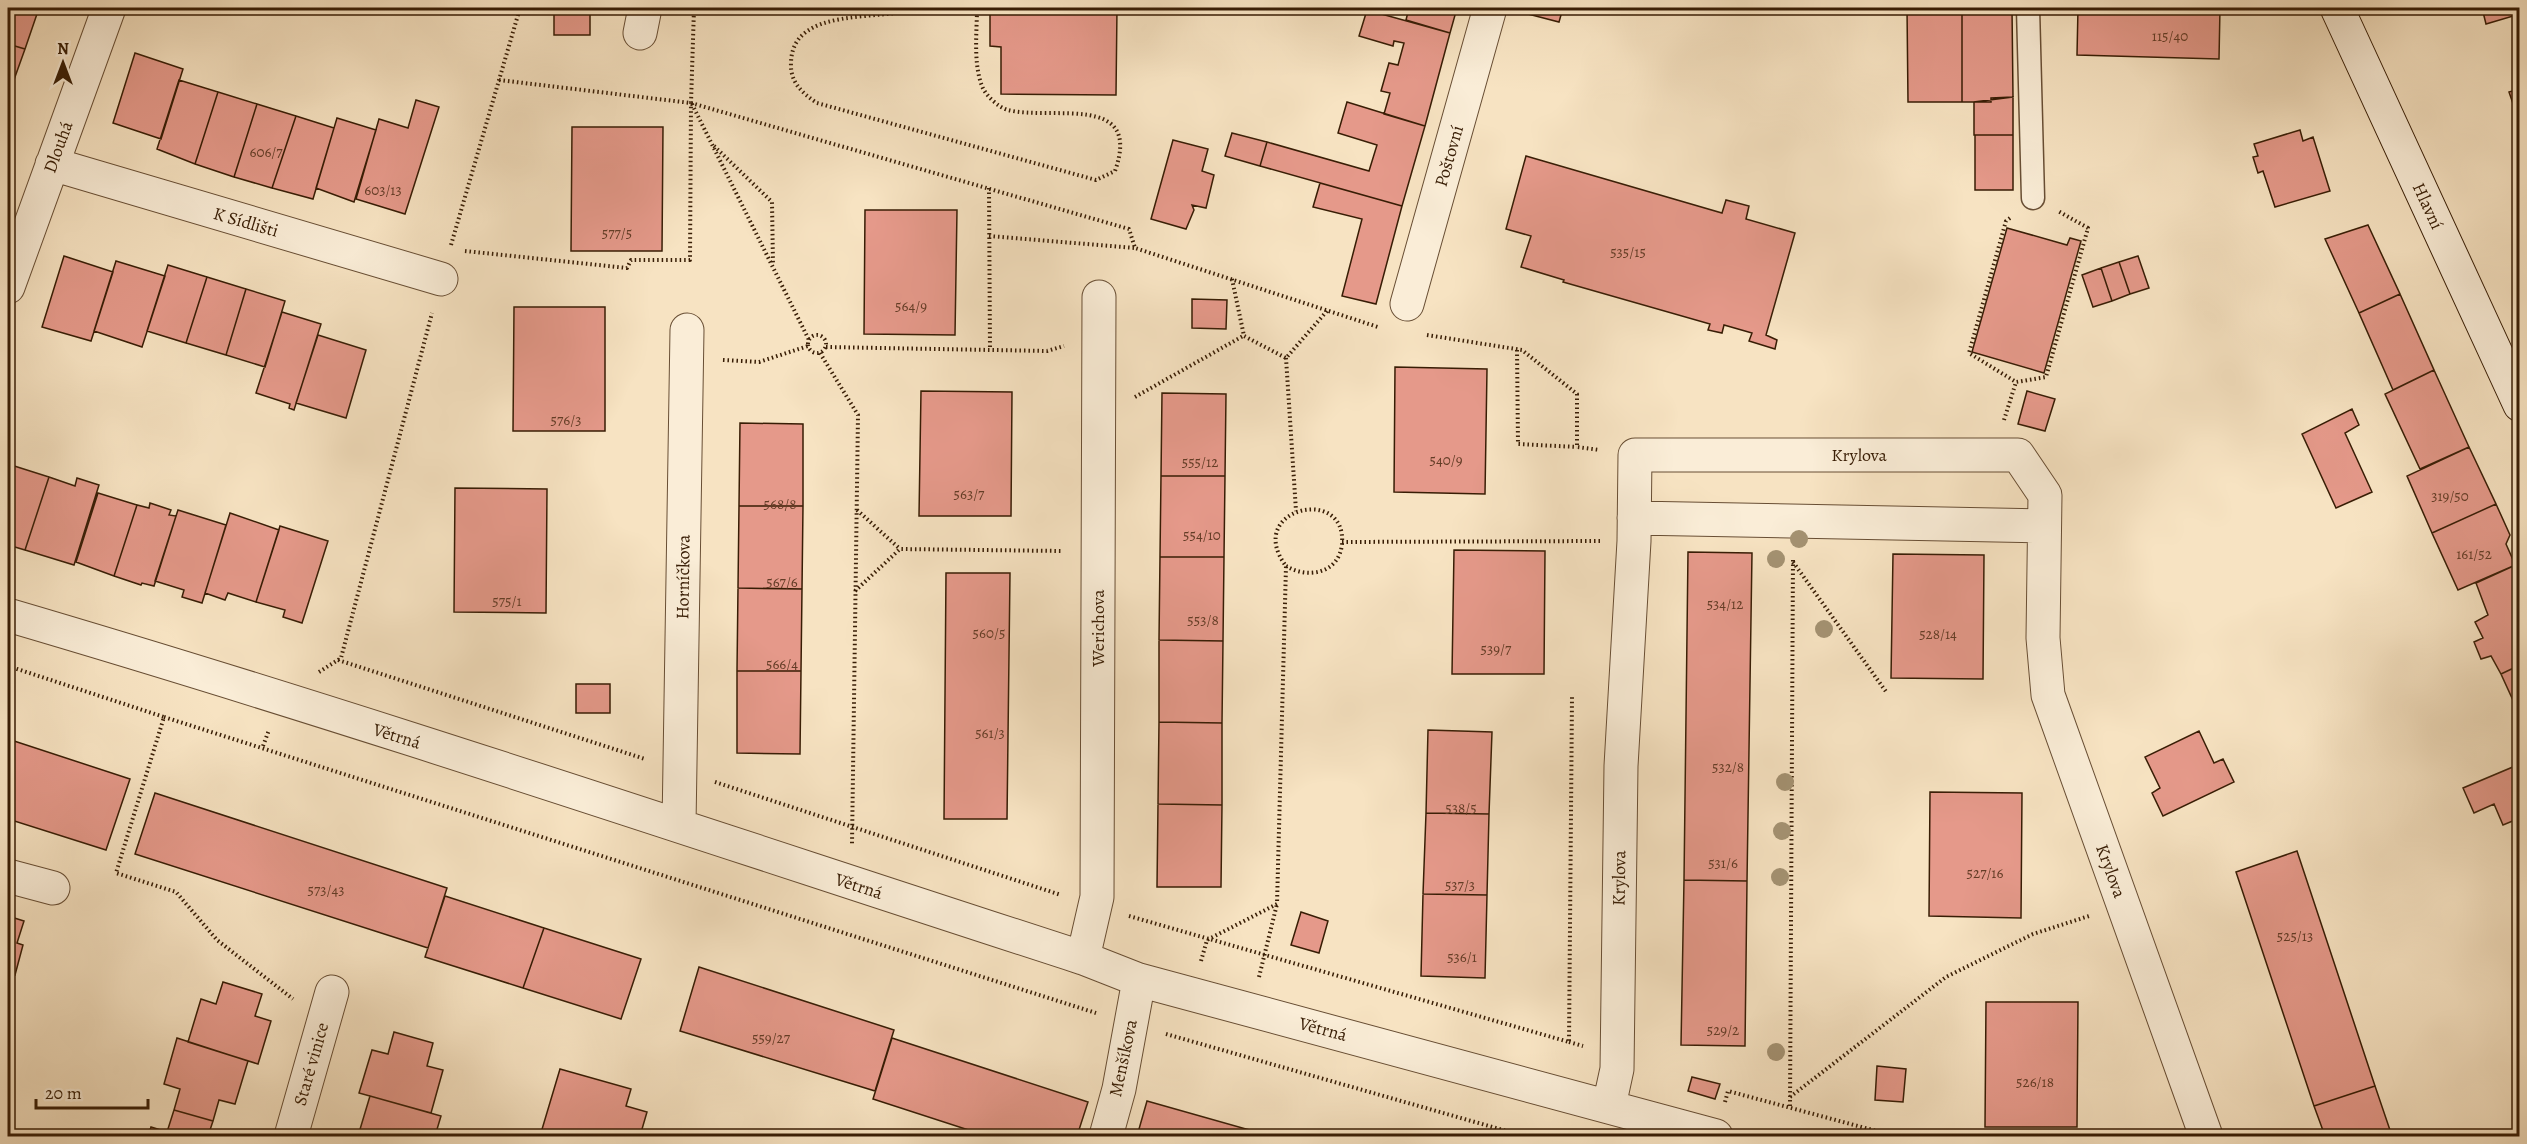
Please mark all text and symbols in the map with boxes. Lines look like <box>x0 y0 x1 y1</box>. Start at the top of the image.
house number: 115/40 <box>2152 26 2188 46</box>
north arrow <box>33 33 93 93</box>
text: N <box>57 38 69 60</box>
street label: Dlouhá <box>38 117 79 176</box>
street label: Poštovní <box>1429 122 1469 190</box>
house number: 606/7 <box>249 142 283 162</box>
street label: Hlavní <box>2407 179 2449 233</box>
house number: 603/13 <box>364 180 402 200</box>
street label: K Sídlišti <box>211 201 281 243</box>
house number: 577/5 <box>602 223 632 243</box>
house number: 535/15 <box>1610 242 1646 262</box>
house number: 564/9 <box>895 296 927 316</box>
house number: 576/3 <box>551 410 581 430</box>
street label: Krylova <box>1831 443 1887 467</box>
house number: 540/9 <box>1429 450 1463 470</box>
house number: 555/12 <box>1182 452 1218 472</box>
house number: 563/7 <box>954 484 985 504</box>
house number: 319/50 <box>2431 486 2469 506</box>
house number: 568/8 <box>764 494 796 514</box>
house number: 554/10 <box>1183 525 1221 545</box>
street label: Horníčkova <box>670 534 696 620</box>
house number: 161/52 <box>2456 544 2492 564</box>
house number: 567/6 <box>766 572 798 592</box>
street label: Werichova <box>1086 589 1110 668</box>
house number: 575/1 <box>492 591 522 611</box>
house number: 534/12 <box>1707 594 1743 614</box>
house number: 553/8 <box>1187 610 1219 630</box>
house number: 560/5 <box>973 623 1005 643</box>
house number: 528/14 <box>1919 624 1957 644</box>
house number: 539/7 <box>1481 639 1512 659</box>
house number: 566/4 <box>766 654 798 674</box>
street label: Větrná <box>369 717 424 755</box>
house number: 561/3 <box>975 723 1005 743</box>
house number: 532/8 <box>1712 757 1744 777</box>
house number: 538/5 <box>1445 798 1477 818</box>
street label: Krylova <box>2090 841 2132 902</box>
street label: Krylova <box>1607 849 1631 906</box>
house number: 531/6 <box>1708 853 1738 873</box>
house number: 527/16 <box>1967 863 2004 883</box>
street label: Větrná <box>831 867 886 905</box>
house number: 537/3 <box>1445 875 1475 895</box>
house number: 573/43 <box>308 880 344 900</box>
house number: 525/13 <box>2277 926 2313 946</box>
house number: 536/1 <box>1447 947 1477 967</box>
street label: Větrná <box>1295 1011 1350 1047</box>
street label: Menšíkova <box>1103 1017 1143 1099</box>
street label: Staré vinice <box>288 1020 334 1108</box>
house number: 529/2 <box>1707 1020 1739 1040</box>
house number: 559/27 <box>752 1028 791 1048</box>
scale bar <box>36 1072 148 1110</box>
house number: 526/18 <box>2016 1072 2054 1092</box>
text: 20 m <box>45 1081 82 1105</box>

